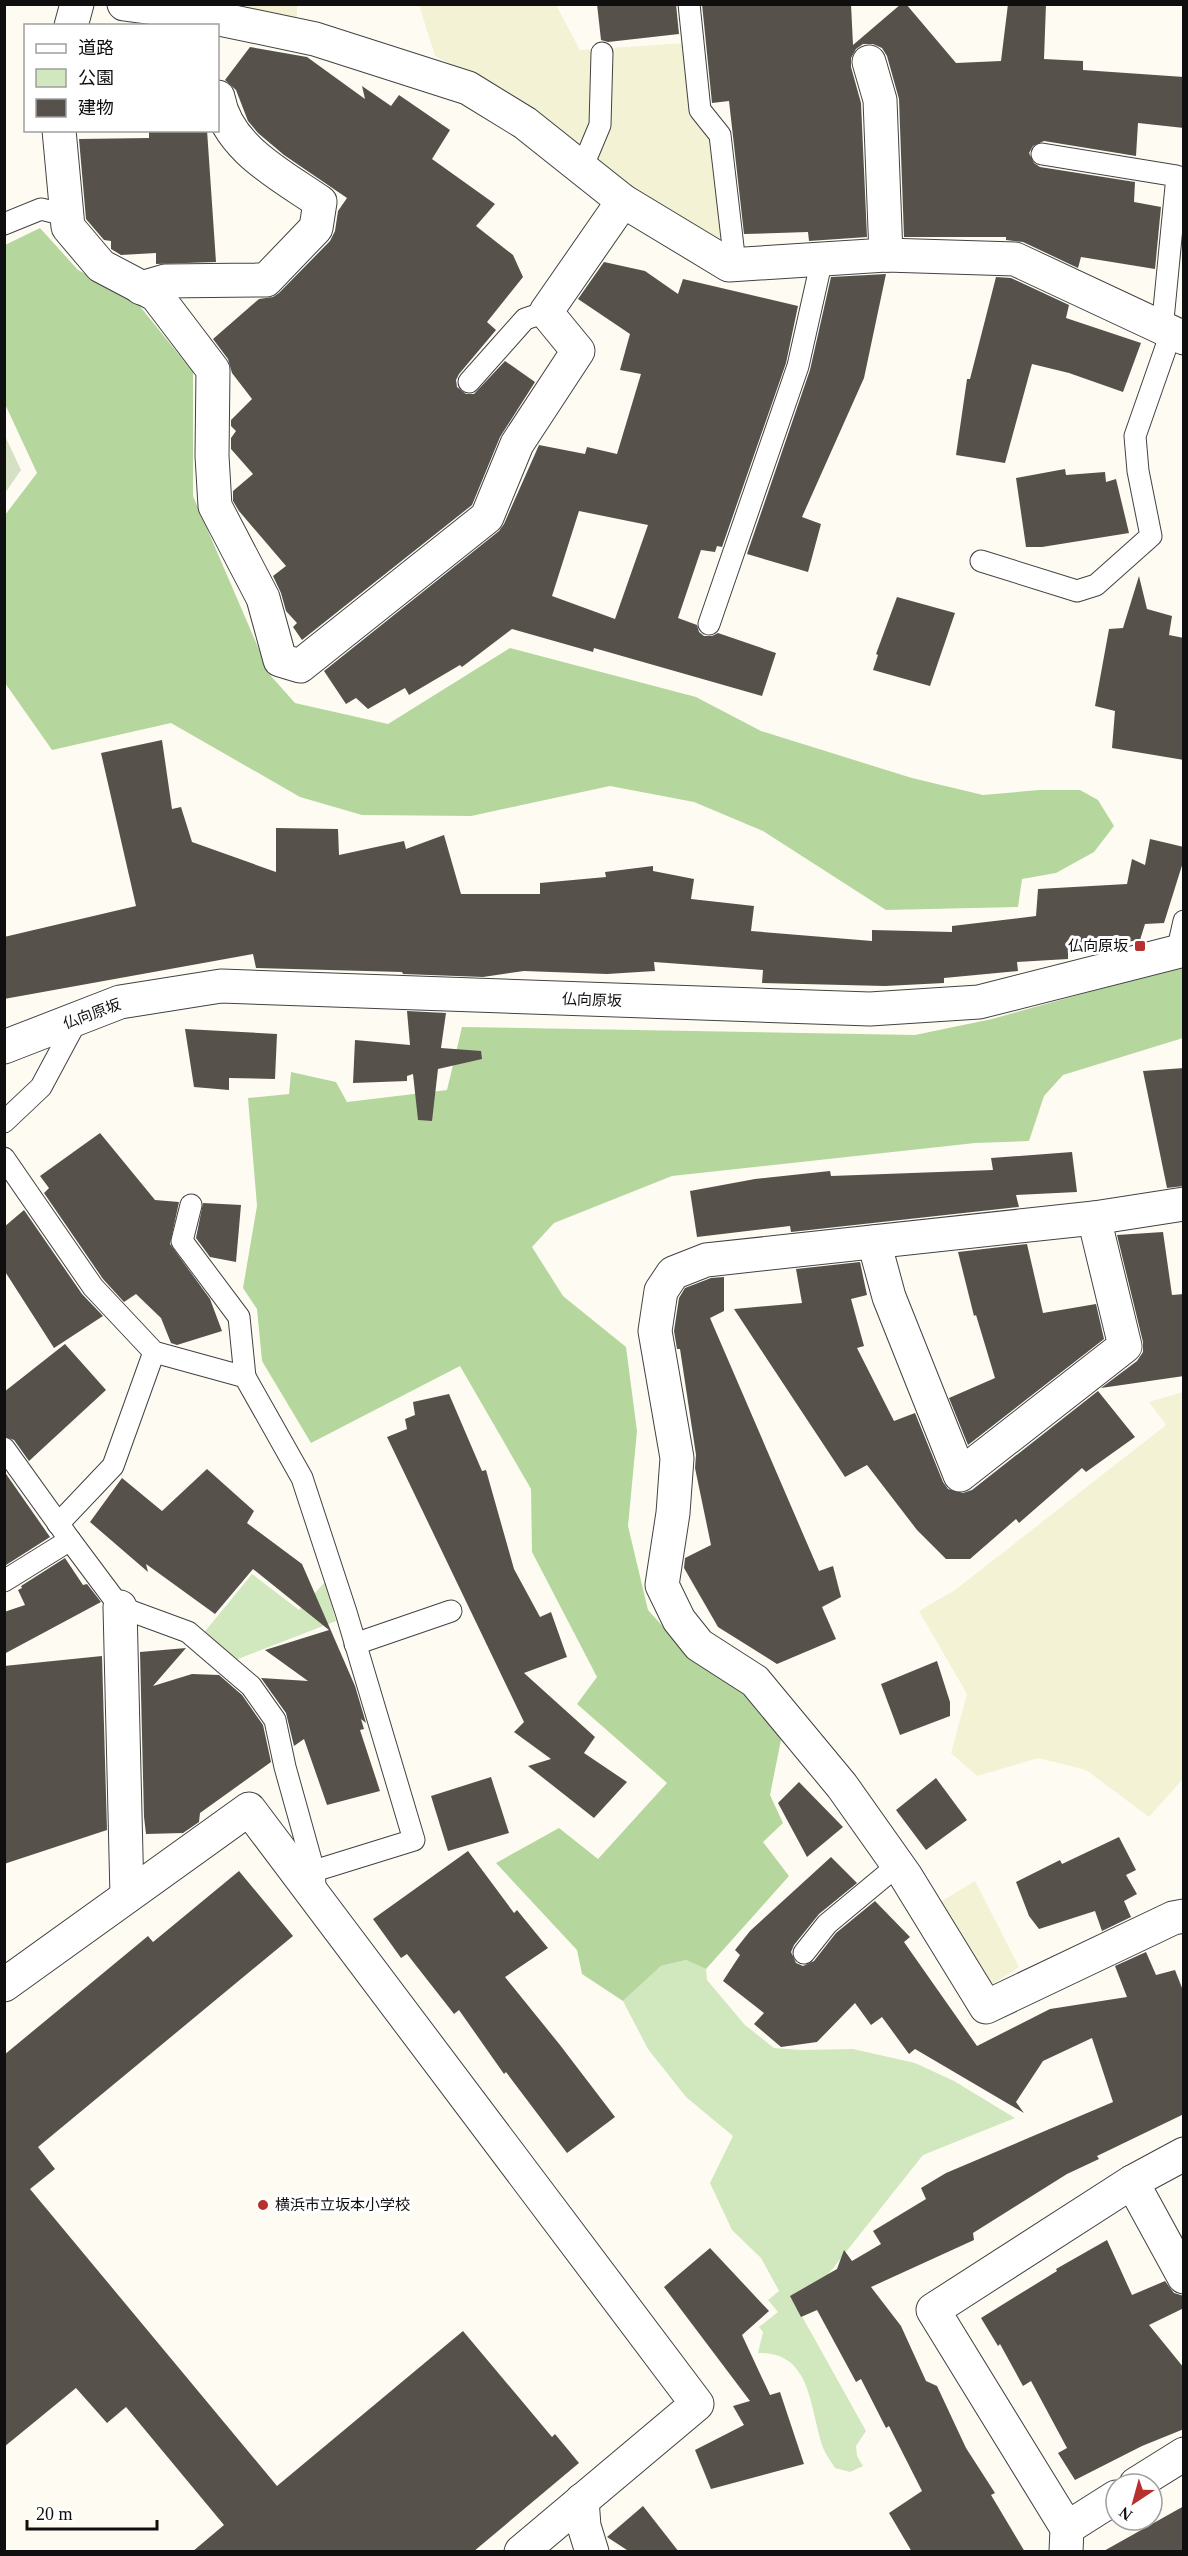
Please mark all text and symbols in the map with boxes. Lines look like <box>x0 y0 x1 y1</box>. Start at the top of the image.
legend <box>24 24 219 132</box>
text: 道路 <box>78 38 114 58</box>
text: 公園 <box>78 68 114 88</box>
text: 建物 <box>78 98 114 118</box>
place label: 仏向原坂 <box>1068 938 1128 954</box>
marker: 仏向原坂 <box>1133 939 1147 953</box>
street label: 仏向原坂 <box>562 991 622 1009</box>
street label: 仏向原坂 <box>61 996 123 1032</box>
place label: 横浜市立坂本小学校 <box>275 2197 410 2213</box>
marker: 横浜市立坂本小学校 <box>256 2198 270 2212</box>
north arrow <box>1104 2472 1164 2532</box>
scale bar <box>27 2493 158 2531</box>
text: N <box>1115 2503 1135 2524</box>
text: 20 m <box>36 2504 73 2524</box>

